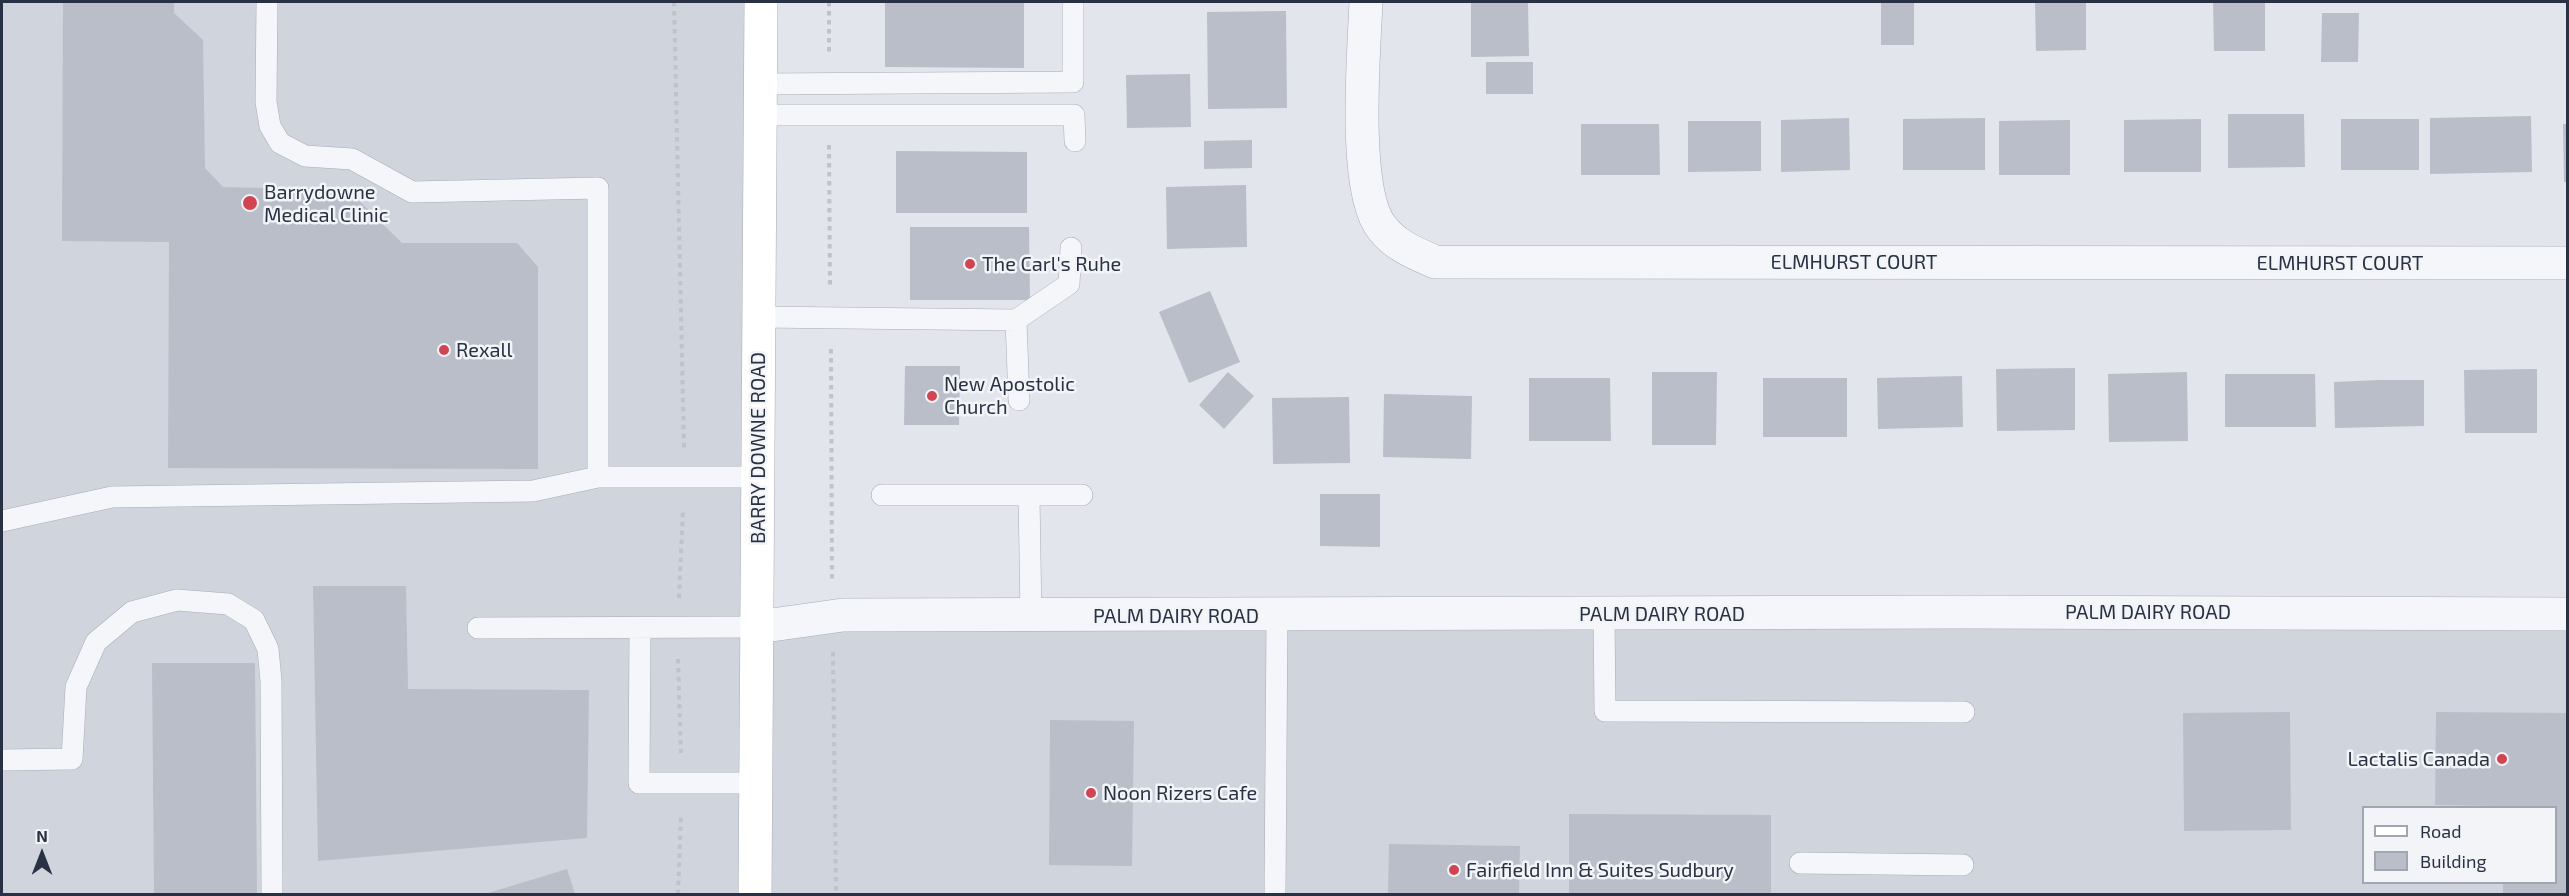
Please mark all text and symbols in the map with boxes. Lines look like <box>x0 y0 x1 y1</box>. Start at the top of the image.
place label: Barrydowne Medical Clinic <box>264 180 389 227</box>
marker: Barrydowne Medical Clinic <box>241 194 259 212</box>
street label: ELMHURST COURT <box>1771 250 1937 274</box>
street label: ELMHURST COURT <box>2257 251 2423 275</box>
place label: The Carl's Ruhe <box>982 252 1121 276</box>
marker: The Carl's Ruhe <box>963 257 977 271</box>
place label: Rexall <box>456 338 512 362</box>
marker: Rexall <box>437 343 451 357</box>
street label: BARRY DOWNE ROAD <box>746 352 770 544</box>
place label: New Apostolic Church <box>944 372 1075 419</box>
marker: New Apostolic Church <box>925 389 939 403</box>
street label: PALM DAIRY ROAD <box>2065 600 2231 624</box>
street label: PALM DAIRY ROAD <box>1579 602 1745 626</box>
street label: PALM DAIRY ROAD <box>1093 604 1259 628</box>
place label: Lactalis Canada <box>2347 747 2490 771</box>
marker: Lactalis Canada <box>2495 752 2509 766</box>
place label: Noon Rizers Cafe <box>1103 781 1257 805</box>
marker: Noon Rizers Cafe <box>1084 786 1098 800</box>
legend <box>2362 806 2557 884</box>
text: Road <box>2420 820 2461 842</box>
north arrow <box>12 824 72 884</box>
text: N <box>36 826 48 845</box>
text: Building <box>2420 850 2487 872</box>
place label: Fairfield Inn & Suites Sudbury <box>1466 858 1734 882</box>
marker: Fairfield Inn & Suites Sudbury <box>1447 863 1461 877</box>

